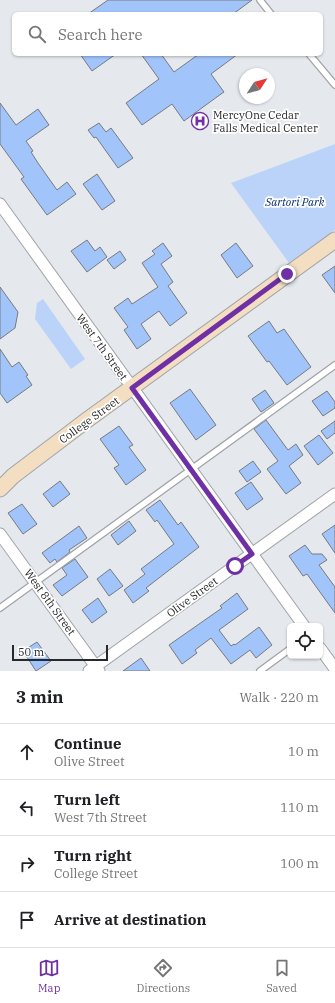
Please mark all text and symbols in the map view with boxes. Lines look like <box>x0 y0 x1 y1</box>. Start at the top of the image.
search box <box>12 12 323 56</box>
icon: search <box>26 23 48 45</box>
text: Search here <box>58 25 143 44</box>
north arrow <box>239 68 275 104</box>
place label: MercyOne Cedar Falls Medical Center <box>213 108 318 135</box>
hospital icon: MercyOne Cedar Falls Medical Center <box>190 111 210 131</box>
park label: Sartori Park <box>264 195 325 209</box>
route end <box>278 265 296 283</box>
street label: West 7th Street <box>73 311 131 383</box>
street label: College Street <box>56 393 122 447</box>
route start <box>226 557 244 575</box>
street label: West 8th Street <box>21 566 79 638</box>
street label: Olive Street <box>164 574 220 620</box>
map controls <box>287 623 323 659</box>
button: locate <box>287 623 323 659</box>
scale bar <box>12 643 108 662</box>
text: 50 m <box>18 645 44 659</box>
text: 3 min <box>16 686 64 708</box>
text: Walk · 220 m <box>240 689 319 706</box>
text: Continue <box>54 734 121 753</box>
icon: ahead <box>16 741 38 763</box>
text: 10 m <box>288 743 319 760</box>
text: Olive Street <box>54 753 125 770</box>
text: Turn left <box>54 790 120 809</box>
icon: left <box>16 797 38 819</box>
text: 110 m <box>280 799 319 816</box>
text: West 7th Street <box>54 809 147 826</box>
text: Turn right <box>54 846 132 865</box>
icon: right <box>16 853 38 875</box>
text: 100 m <box>280 855 319 872</box>
text: College Street <box>54 865 138 882</box>
icon: arrive <box>16 909 38 931</box>
text: Arrive at destination <box>54 910 206 929</box>
tab: Map <box>38 957 60 995</box>
tab: Directions <box>136 957 190 995</box>
tab: Saved <box>266 957 297 995</box>

